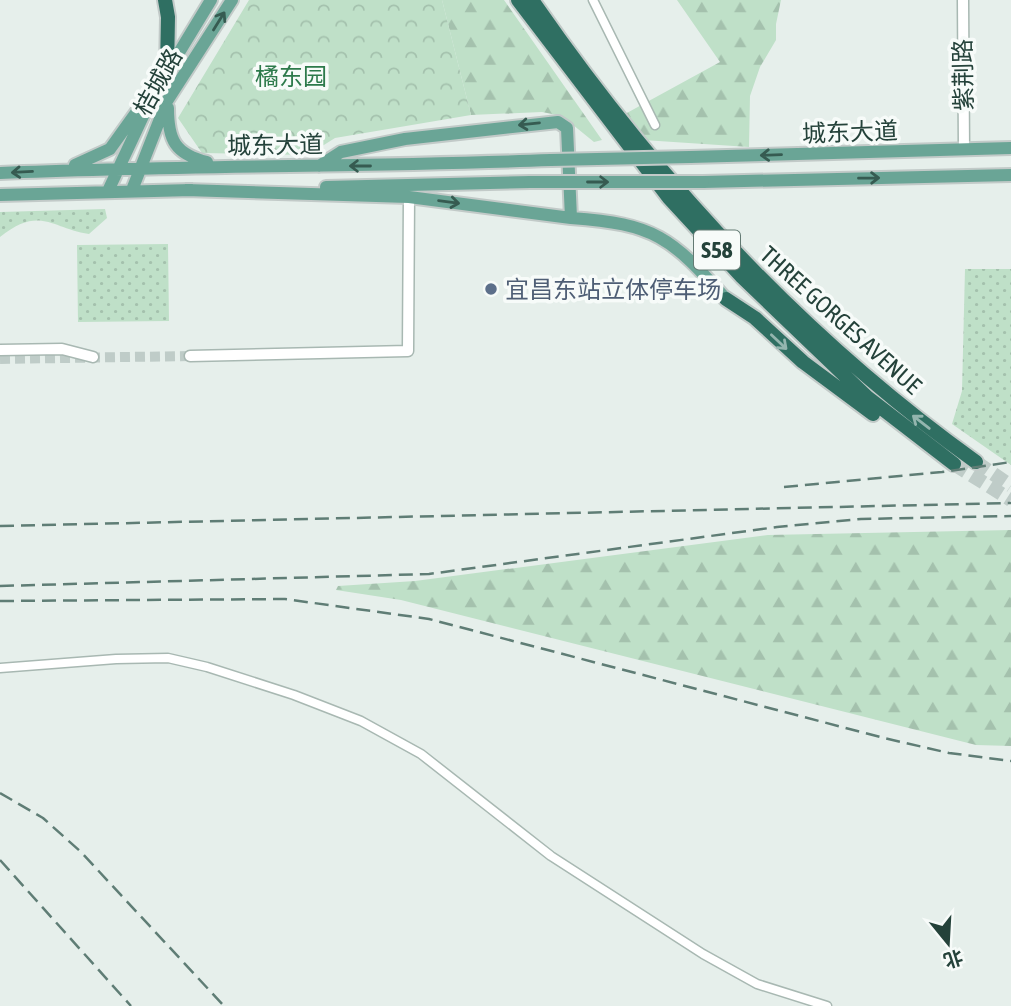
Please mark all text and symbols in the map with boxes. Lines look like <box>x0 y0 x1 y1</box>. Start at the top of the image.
one-way arrow <box>211 12 226 31</box>
street label: 紫荆路 <box>949 39 977 111</box>
street label: 桔城路 <box>129 44 187 120</box>
park label: 橘东园 <box>255 63 327 90</box>
street label: 城东大道 <box>802 117 898 147</box>
one-way arrow <box>518 118 541 131</box>
street label: 城东大道 <box>227 131 323 159</box>
one-way arrow <box>760 148 783 162</box>
one-way arrow <box>349 159 372 173</box>
one-way arrow <box>11 166 34 179</box>
one-way arrow <box>858 172 881 185</box>
one-way arrow <box>586 175 609 189</box>
one-way arrow <box>438 196 460 209</box>
road number: S58 <box>694 230 740 270</box>
street label: THREE GORGES AVENUE <box>755 241 927 399</box>
place label: 宜昌东站立体停车场 <box>505 276 721 303</box>
marker: 宜昌东站立体停车场 <box>483 281 499 297</box>
one-way arrow <box>770 333 787 350</box>
one-way arrow <box>912 415 931 430</box>
north arrow <box>913 908 983 978</box>
text: 北 <box>941 946 966 973</box>

